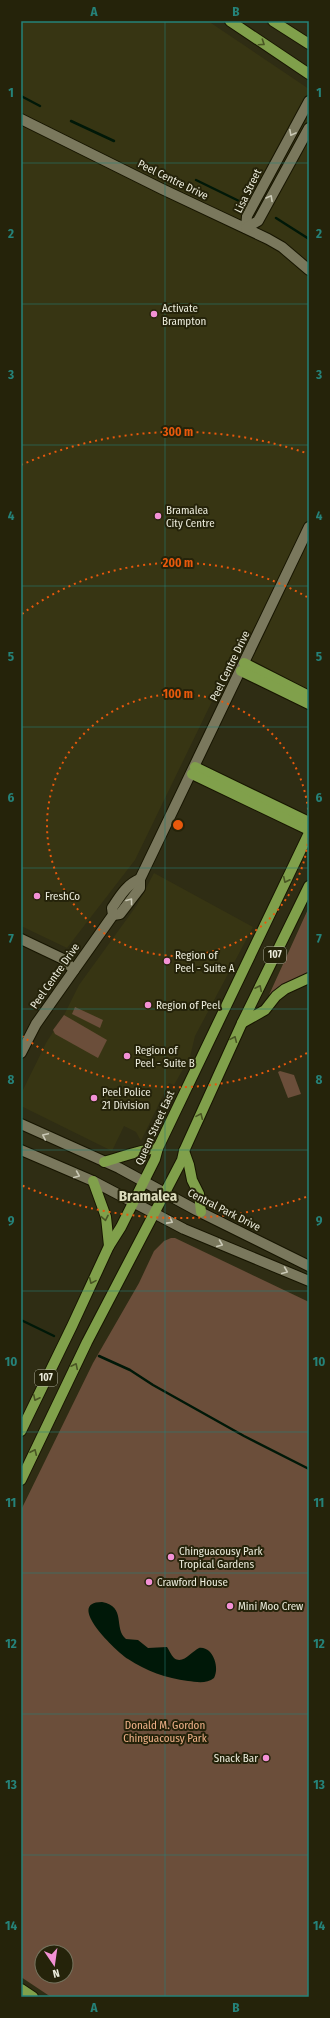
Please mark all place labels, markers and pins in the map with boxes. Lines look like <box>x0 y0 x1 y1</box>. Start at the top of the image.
place label: Activate Brampton <box>162 302 206 328</box>
marker: Activate Brampton <box>149 309 159 319</box>
place label: Bramalea City Centre <box>166 504 215 530</box>
marker: Bramalea City Centre <box>153 511 163 521</box>
centre of rings <box>171 818 185 832</box>
place label: FreshCo <box>45 890 80 903</box>
marker: FreshCo <box>32 891 42 901</box>
place label: Region of Peel - Suite A <box>175 949 235 975</box>
marker: Region of Peel - Suite A <box>162 956 172 966</box>
place label: Region of Peel <box>156 999 220 1012</box>
marker: Region of Peel <box>143 1000 153 1010</box>
place label: Region of Peel - Suite B <box>135 1044 195 1070</box>
marker: Region of Peel - Suite B <box>122 1051 132 1061</box>
place label: Peel Police 21 Division <box>102 1086 151 1112</box>
marker: Peel Police 21 Division <box>89 1093 99 1103</box>
place label: Chinguacousy Park Tropical Gardens <box>179 1545 264 1571</box>
marker: Chinguacousy Park Tropical Gardens <box>166 1552 176 1562</box>
place label: Crawford House <box>157 1576 228 1589</box>
marker: Crawford House <box>144 1577 154 1587</box>
place label: Mini Moo Crew <box>238 1600 303 1613</box>
marker: Mini Moo Crew <box>225 1601 235 1611</box>
place label: Snack Bar <box>214 1752 258 1765</box>
marker: Snack Bar <box>261 1753 271 1763</box>

